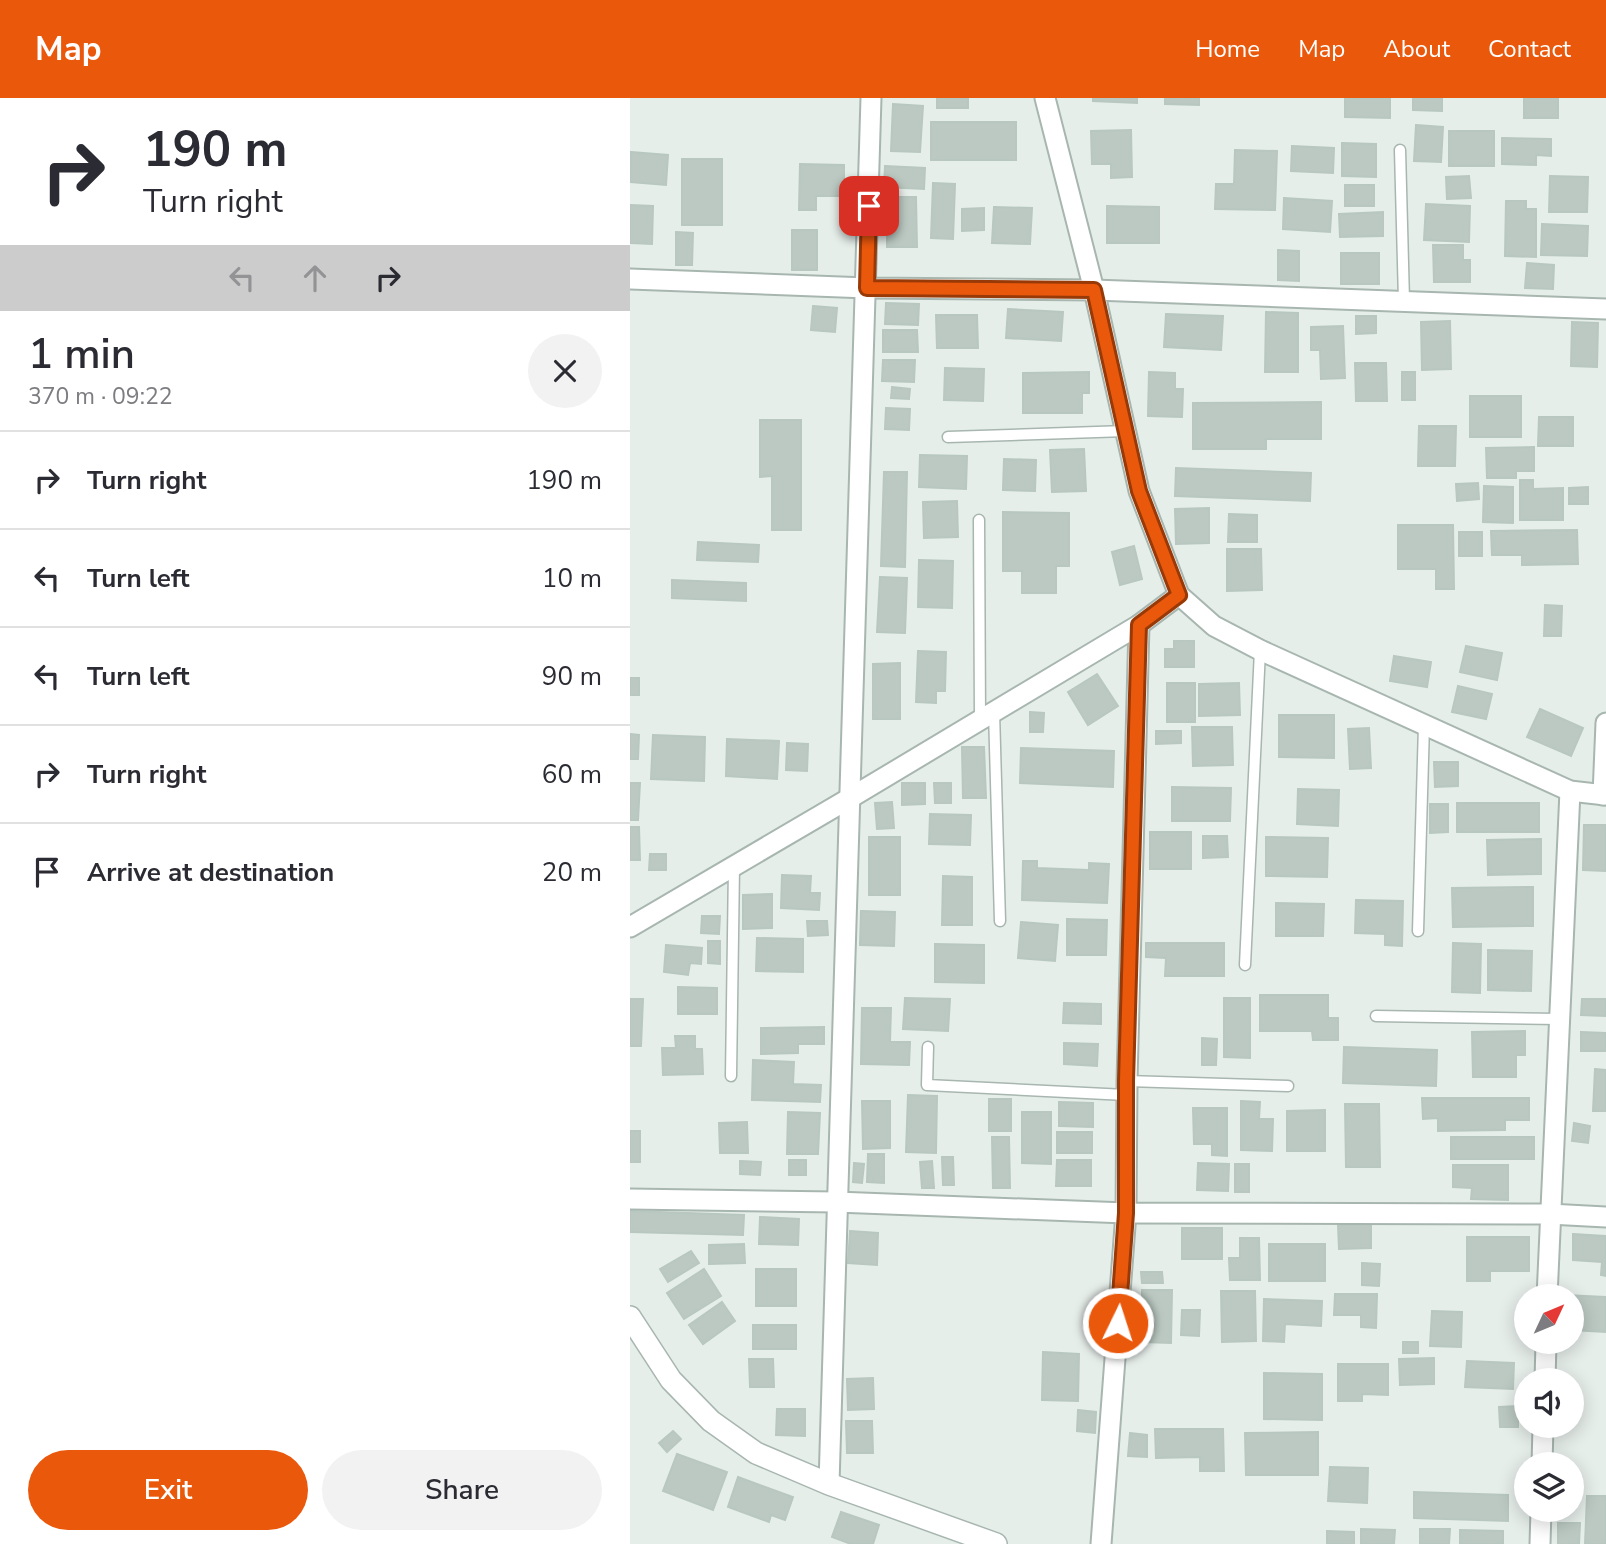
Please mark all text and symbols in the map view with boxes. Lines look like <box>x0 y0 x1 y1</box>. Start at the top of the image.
text: Map <box>35 27 102 72</box>
text: Home <box>1195 33 1260 65</box>
text: Map <box>1298 33 1345 65</box>
text: About <box>1383 33 1450 65</box>
text: Contact <box>1488 33 1571 65</box>
text: 190 m <box>143 116 287 183</box>
icon: right <box>28 126 119 217</box>
pin <box>839 176 899 236</box>
text: Turn right <box>143 180 283 223</box>
icon: arrive <box>850 187 888 225</box>
icon: left <box>223 259 261 297</box>
icon: ahead <box>296 259 334 297</box>
icon: right <box>369 259 407 297</box>
text: 1 min <box>28 326 135 383</box>
button: close <box>528 334 602 408</box>
text: 370 m · 09:22 <box>28 381 173 412</box>
icon: right <box>28 461 66 499</box>
text: Turn right <box>87 463 206 498</box>
text: 190 m <box>526 463 602 498</box>
icon: left <box>28 559 66 597</box>
text: Turn left <box>87 561 190 596</box>
text: 10 m <box>542 561 602 596</box>
icon: left <box>28 657 66 695</box>
text: Turn left <box>87 659 190 694</box>
text: 90 m <box>542 659 602 694</box>
icon: right <box>28 755 66 793</box>
text: Turn right <box>87 757 206 792</box>
text: 60 m <box>542 757 602 792</box>
icon: arrive <box>28 853 66 891</box>
text: Arrive at destination <box>87 855 334 890</box>
text: 20 m <box>542 855 602 890</box>
north arrow <box>1514 1284 1584 1354</box>
map controls <box>1514 1284 1584 1522</box>
position arrow <box>1081 1286 1155 1360</box>
button: sound <box>1514 1368 1584 1438</box>
button: Exit <box>28 1450 308 1530</box>
button: Share <box>322 1450 602 1530</box>
button: layers <box>1514 1452 1584 1522</box>

